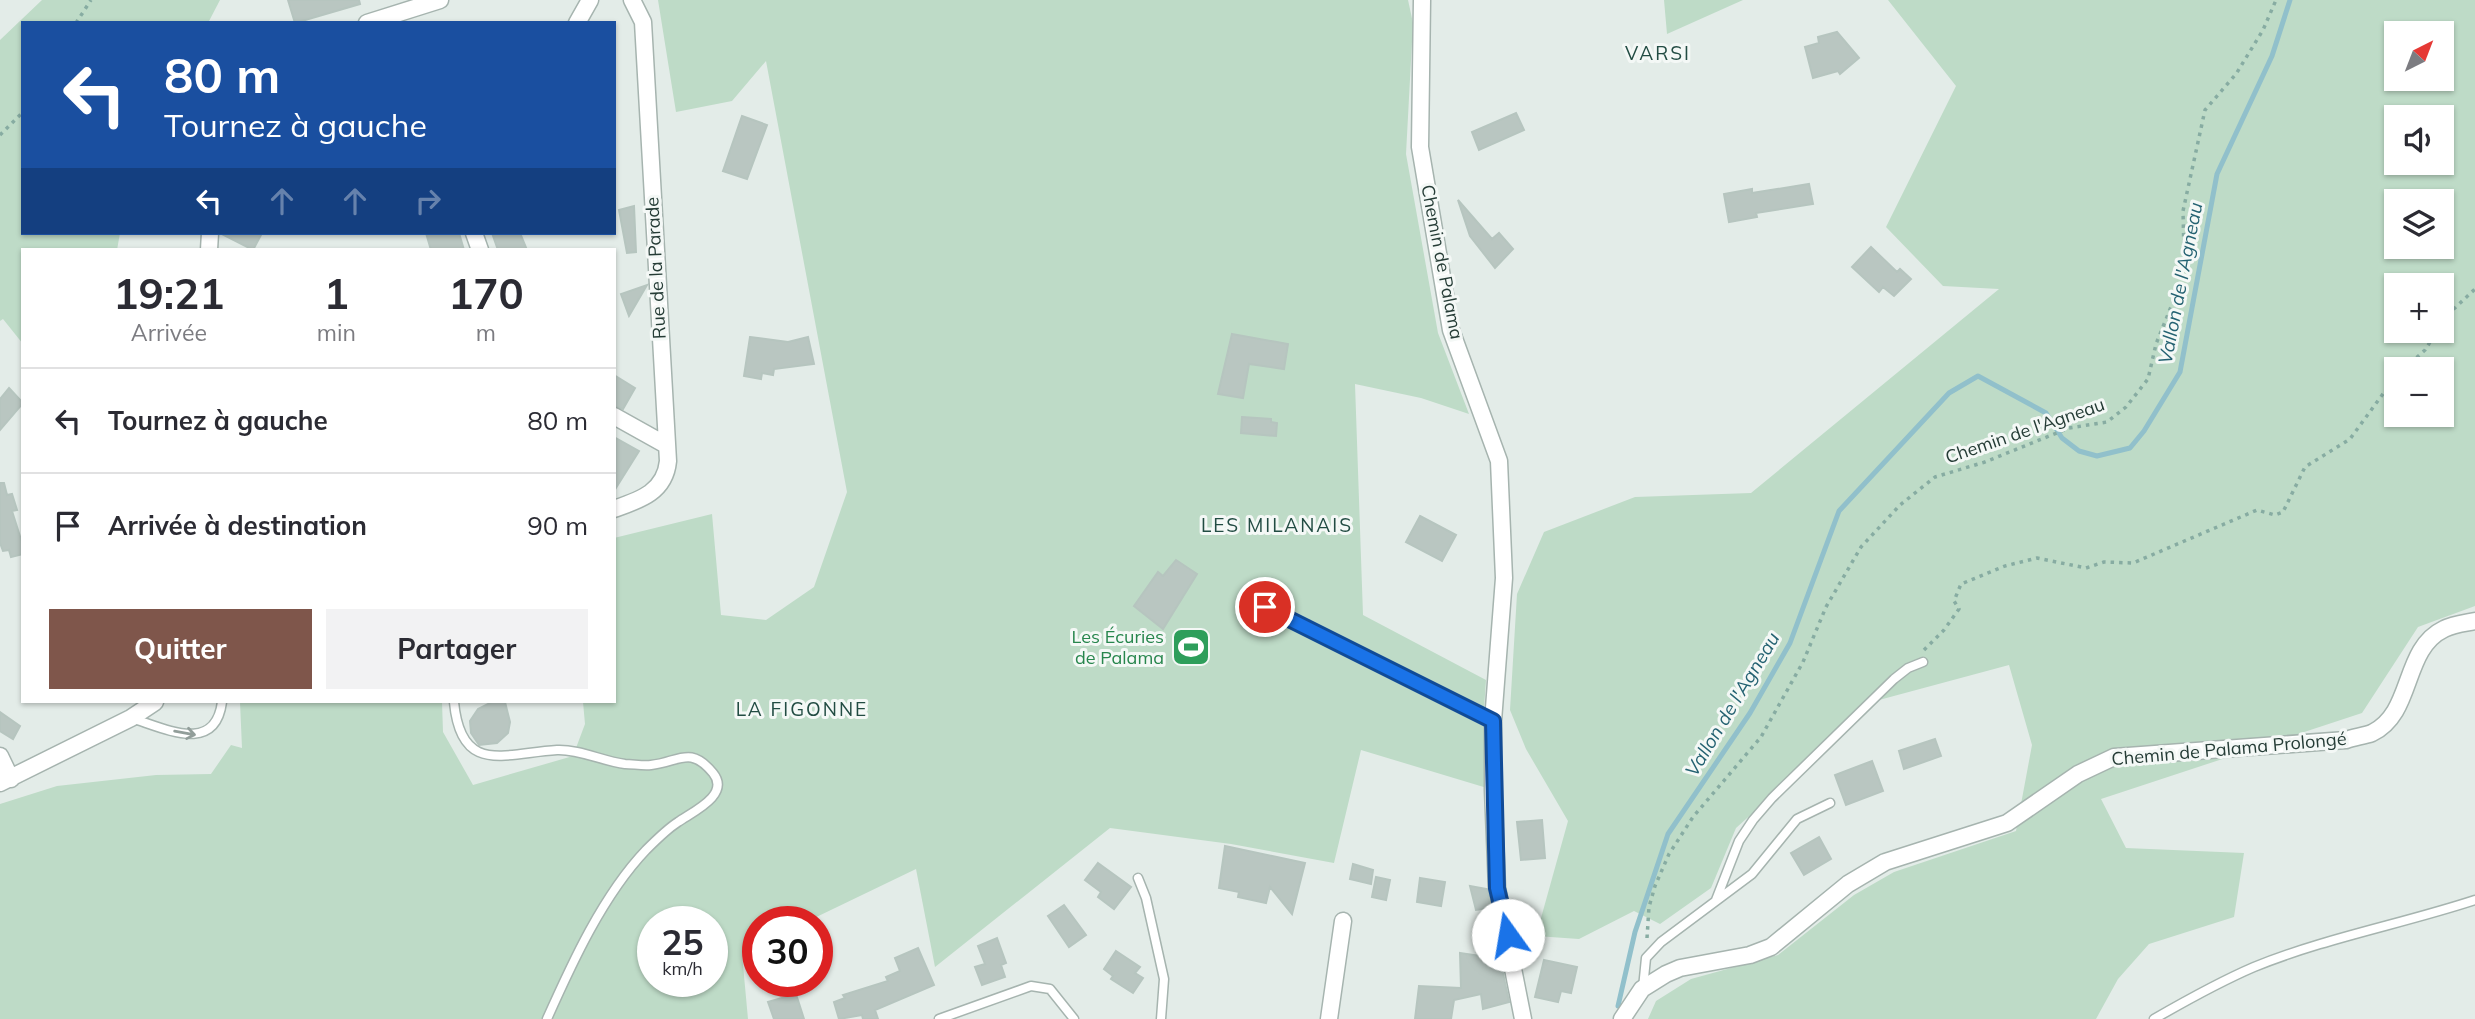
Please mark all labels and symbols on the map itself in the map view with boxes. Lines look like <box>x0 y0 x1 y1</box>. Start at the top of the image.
north arrow <box>2384 21 2454 91</box>
district label: VARSI <box>1625 41 1691 65</box>
street label: Chemin de Palama <box>1416 183 1469 341</box>
street label: Rue de la Parade <box>640 196 671 340</box>
water label: Vallon de l'Agneau <box>2153 200 2207 366</box>
street label: Chemin de l'Agneau <box>1942 392 2108 469</box>
district label: LES MILANAIS <box>1201 513 1353 537</box>
pin <box>1235 577 1295 637</box>
place label: Les Écuries de Palama <box>1072 625 1164 669</box>
sports icon: Les Écuries de Palama <box>1170 626 1212 668</box>
water label: Vallon de l'Agneau <box>1679 627 1785 781</box>
district label: LA FIGONNE <box>736 697 868 721</box>
one-way arrow <box>173 727 196 740</box>
street label: Chemin de Palama Prolongé <box>2111 727 2347 770</box>
position arrow <box>1471 898 1545 972</box>
speed limit sign: 30 <box>742 906 833 997</box>

